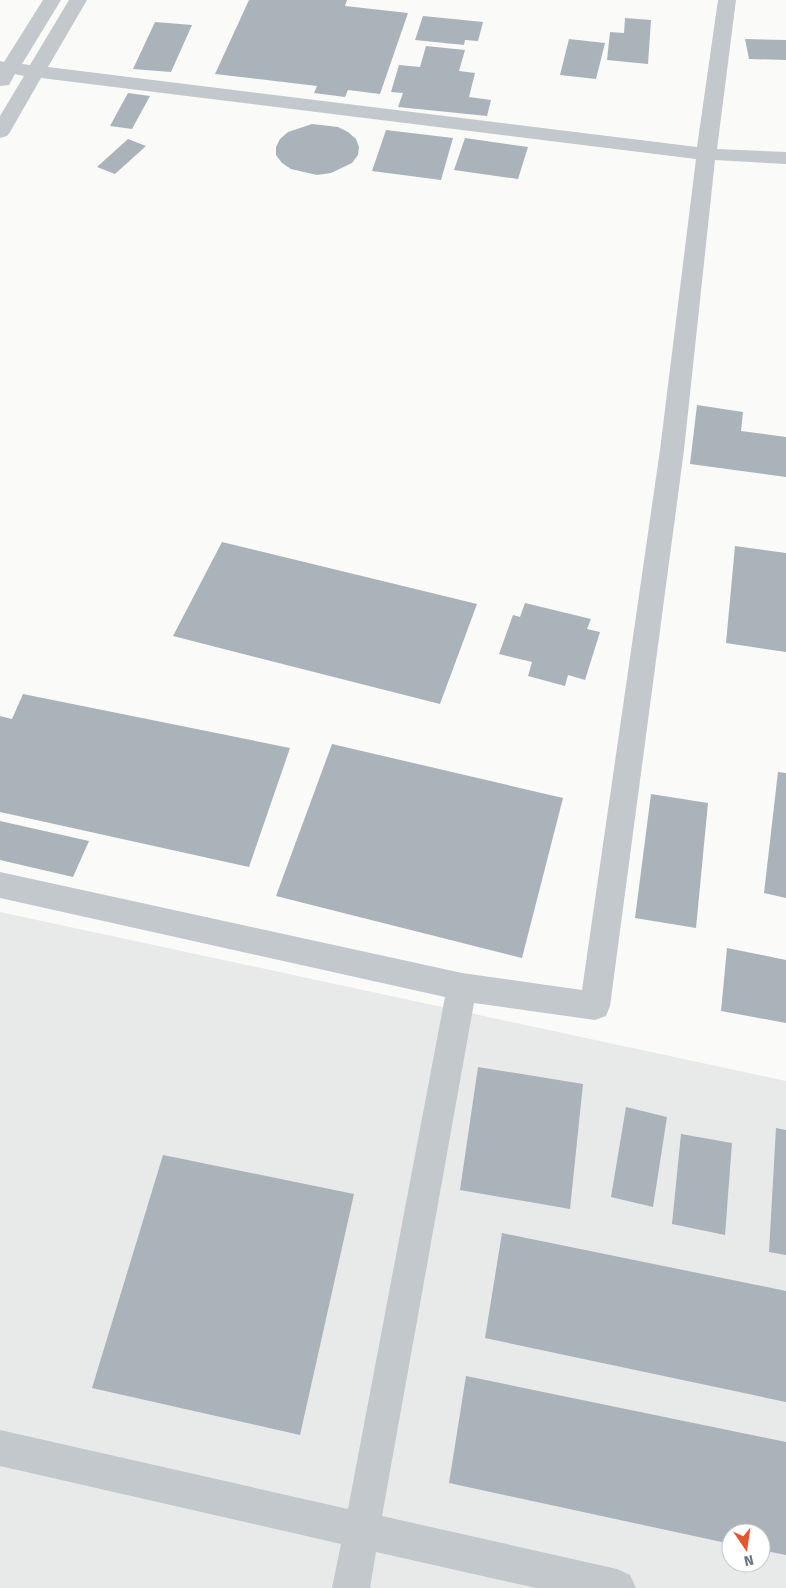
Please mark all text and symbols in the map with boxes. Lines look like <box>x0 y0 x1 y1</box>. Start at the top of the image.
north arrow <box>721 1523 771 1573</box>
text: N <box>742 1551 755 1570</box>

